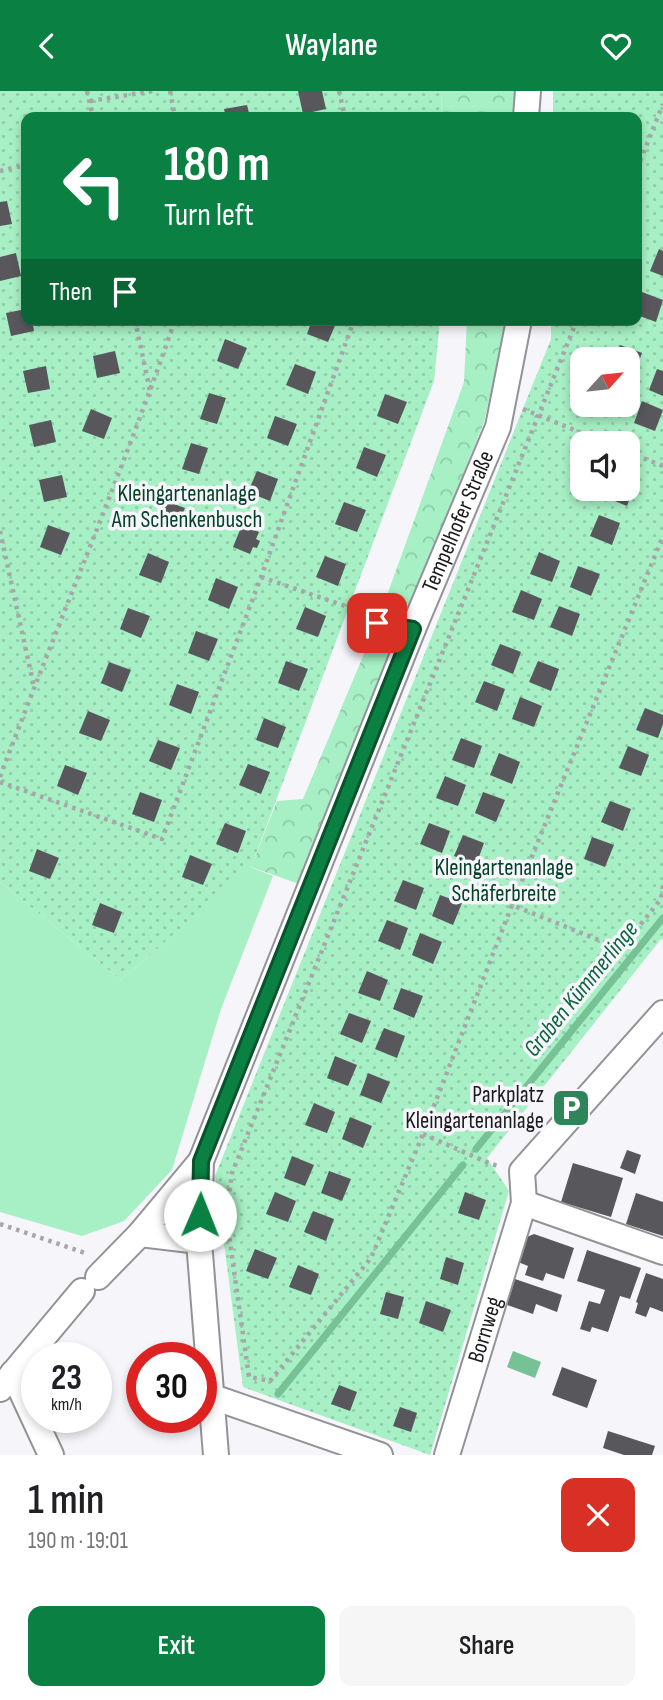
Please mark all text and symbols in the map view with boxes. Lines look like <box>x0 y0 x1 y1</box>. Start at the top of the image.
text: Waylane <box>285 26 378 65</box>
icon: back <box>28 27 66 65</box>
icon: heart <box>597 27 635 65</box>
text: 180 m <box>164 136 270 195</box>
icon: left <box>49 140 140 231</box>
text: Turn left <box>164 196 254 235</box>
icon: arrive <box>106 273 144 311</box>
text: Then <box>49 277 92 308</box>
north arrow <box>570 347 640 417</box>
map controls <box>570 347 640 501</box>
button: sound <box>570 431 640 501</box>
street label: Tempelhofer Straße <box>416 447 500 596</box>
park label: Kleingartenanlage Am Schenkenbusch <box>111 480 262 534</box>
pin <box>347 593 407 653</box>
icon: arrive <box>358 604 396 642</box>
park label: Kleingartenanlage Schäferbreite <box>435 854 573 908</box>
water label: Graben Kümmerlinge <box>518 915 644 1063</box>
place label: Parkplatz Kleingartenanlage <box>405 1081 544 1135</box>
parking icon: Parkplatz Kleingartenanlage <box>550 1087 592 1129</box>
position arrow <box>163 1178 237 1252</box>
street label: Bornweg <box>462 1293 509 1366</box>
speed limit sign: 30 <box>126 1342 217 1433</box>
text: 23 <box>51 1357 82 1400</box>
text: km/h <box>51 1394 82 1415</box>
text: 1 min <box>28 1475 104 1526</box>
button: close <box>561 1478 635 1552</box>
text: 190 m · 19:01 <box>28 1527 128 1555</box>
button: Exit <box>28 1606 325 1686</box>
button: Share <box>339 1606 635 1686</box>

